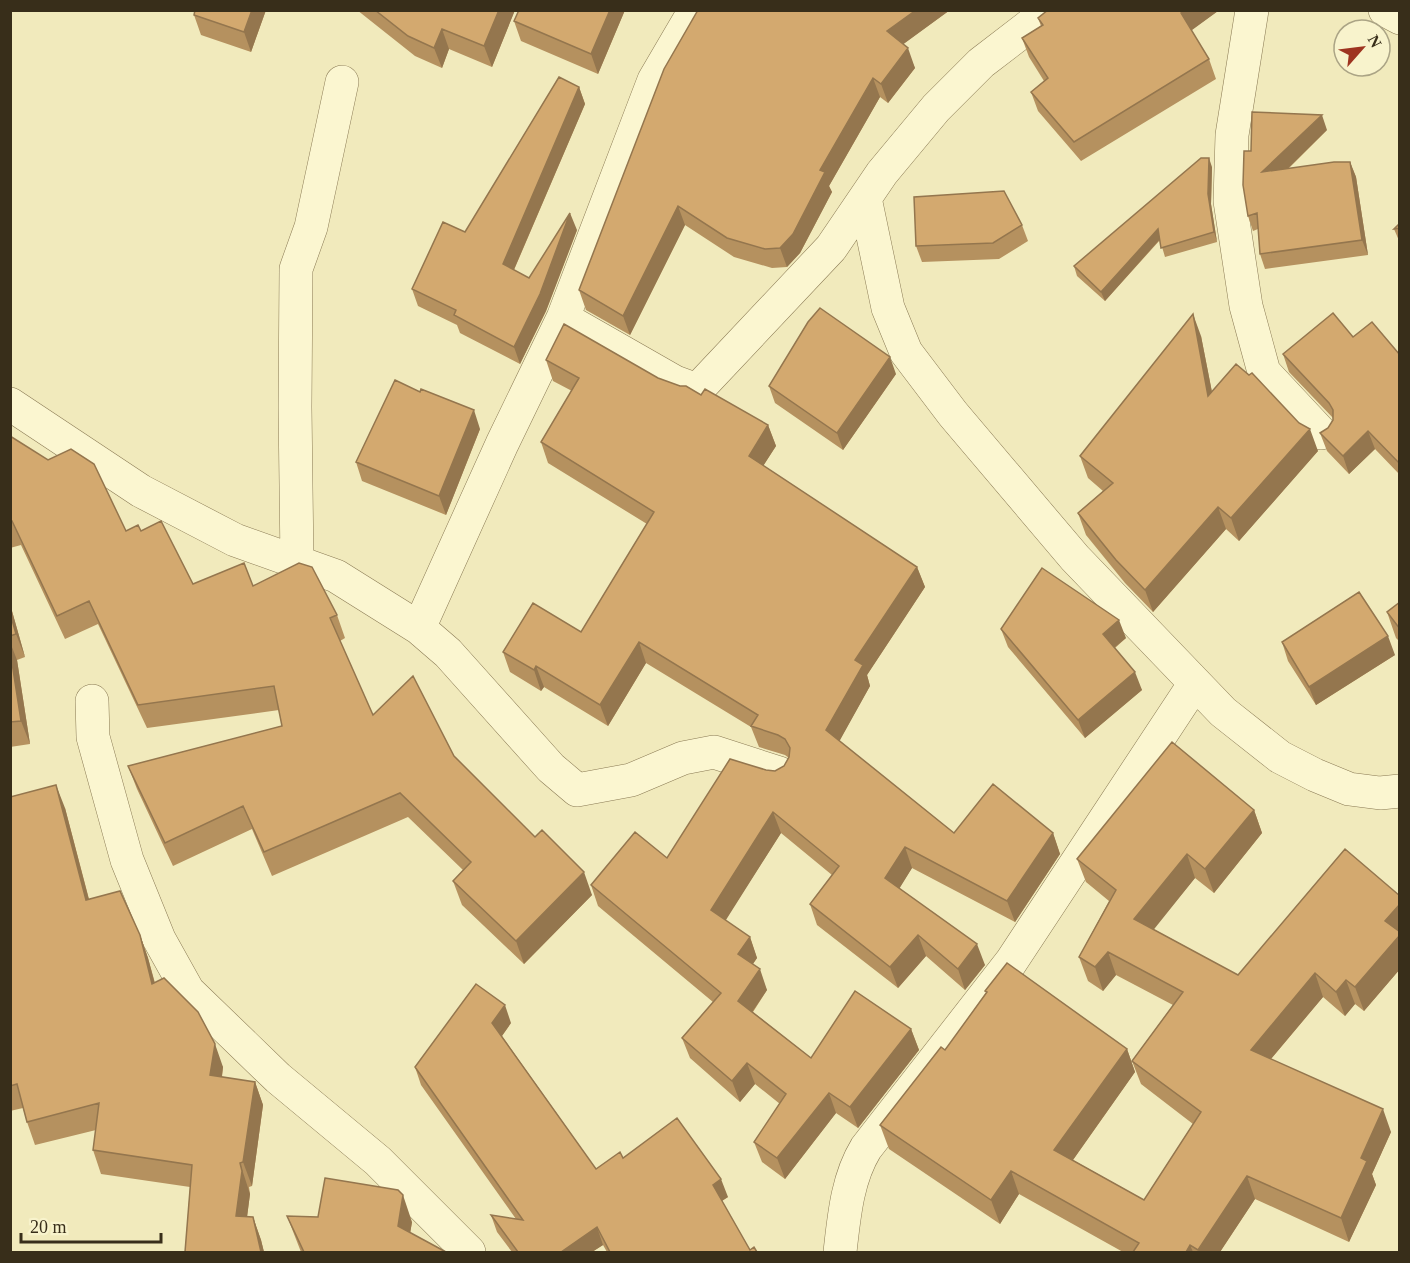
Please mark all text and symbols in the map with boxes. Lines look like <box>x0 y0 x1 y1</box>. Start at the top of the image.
north arrow <box>1332 18 1392 78</box>
text: N <box>1365 32 1385 51</box>
scale bar <box>21 1206 160 1244</box>
text: 20 m <box>30 1217 67 1237</box>

